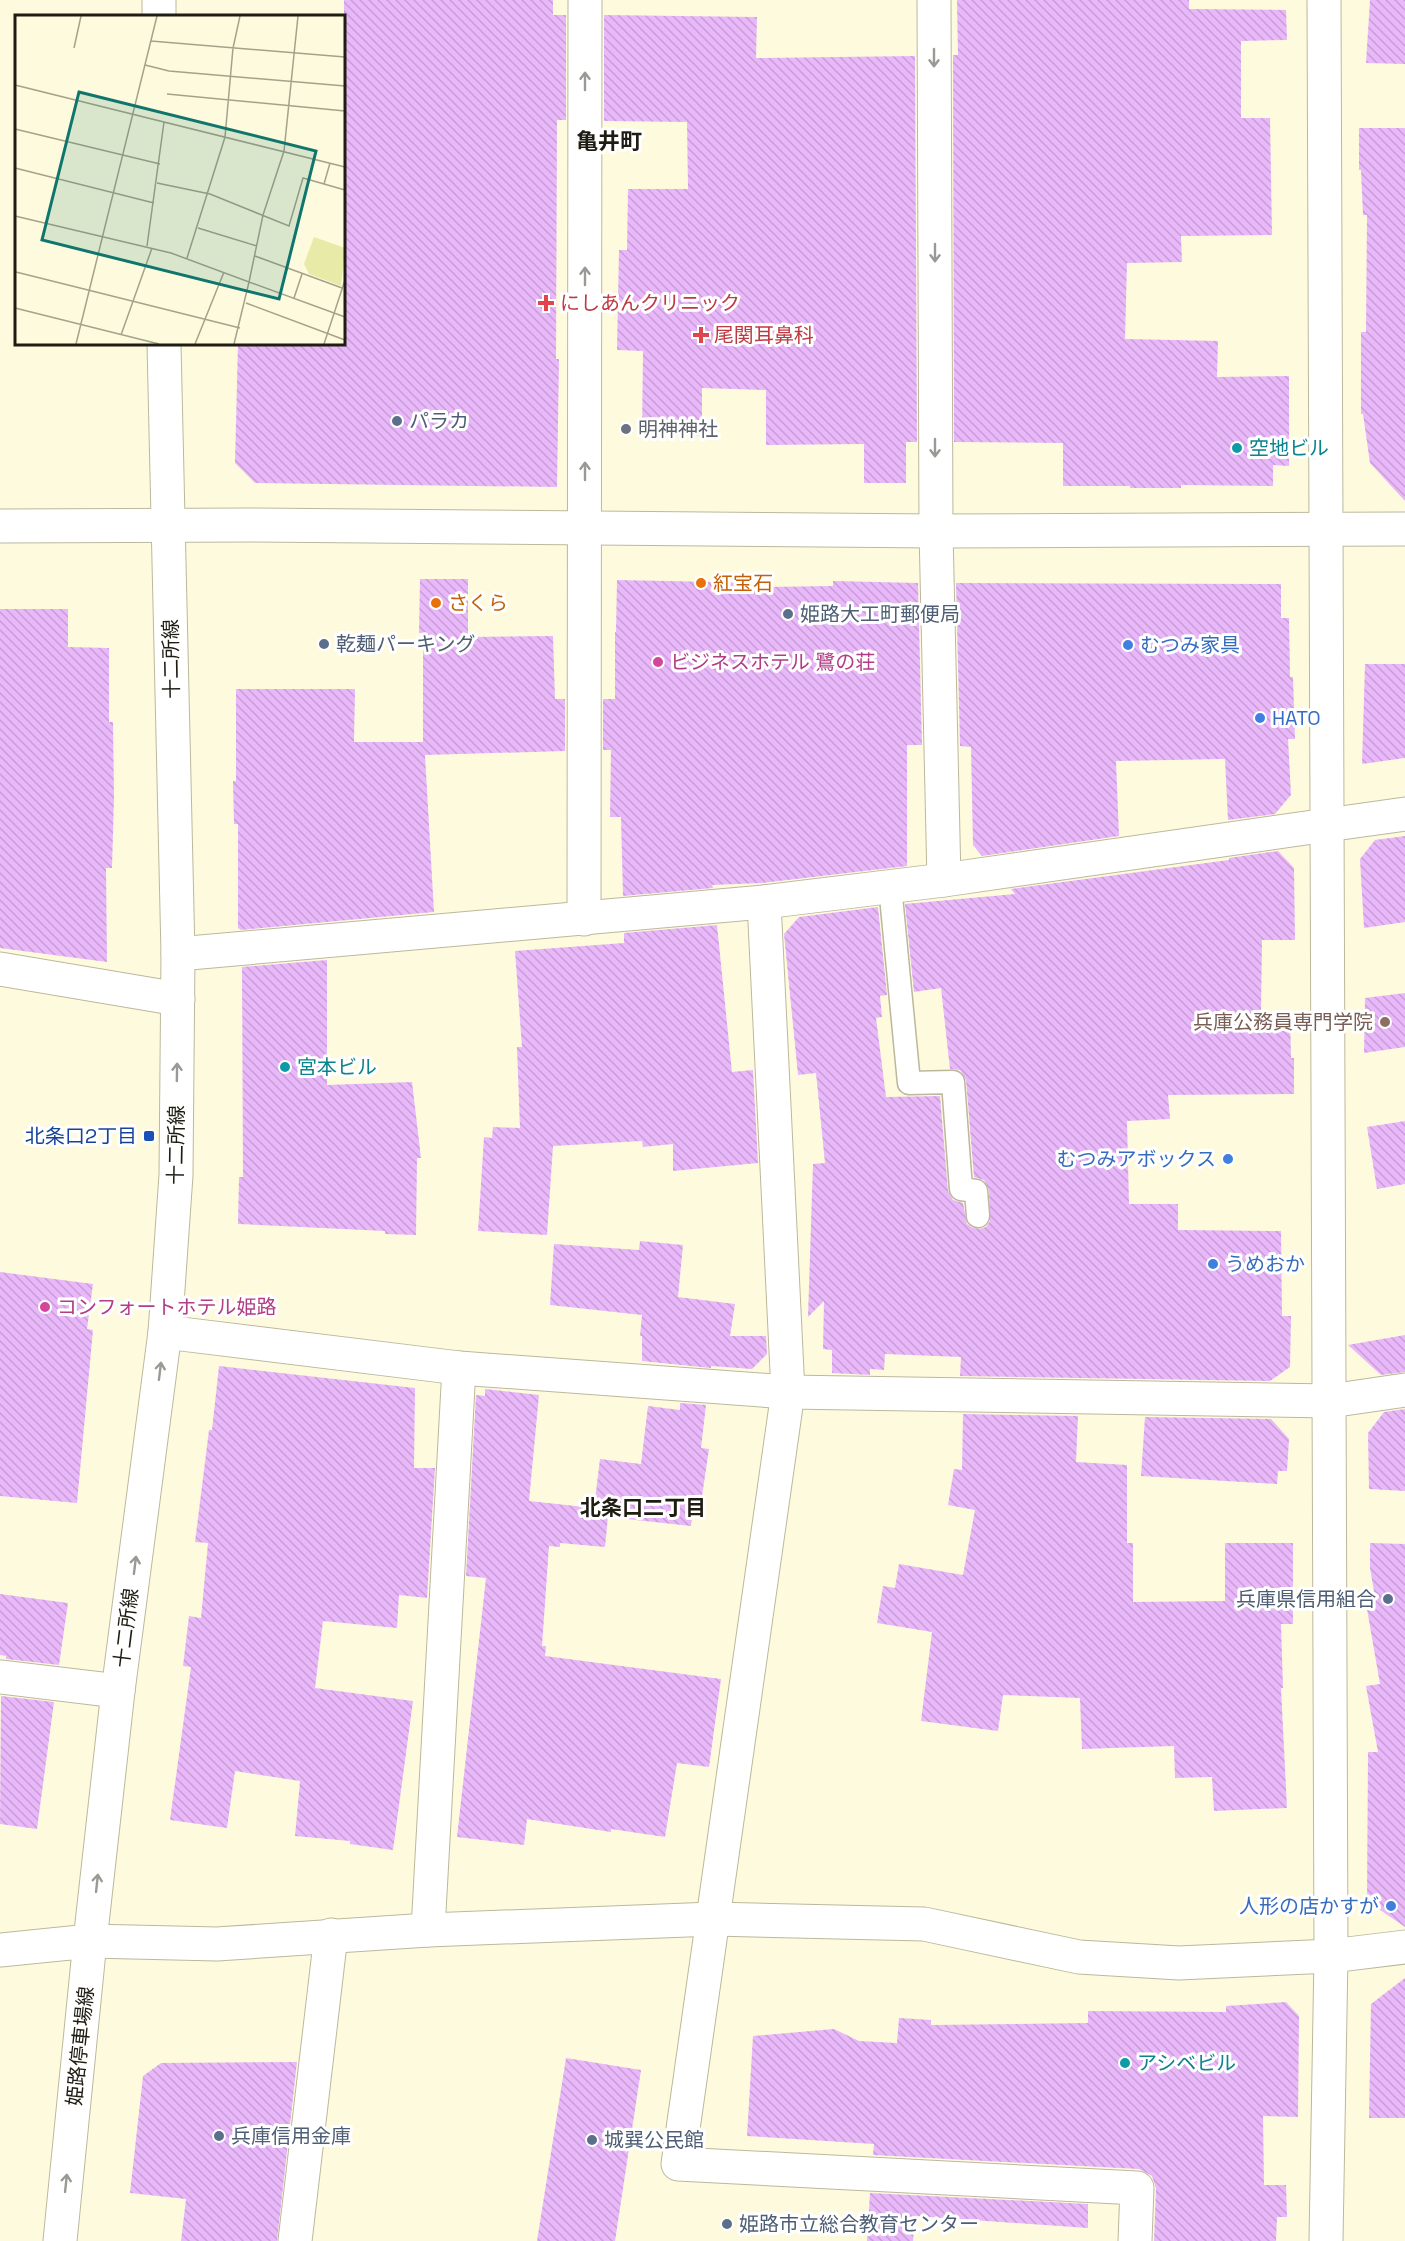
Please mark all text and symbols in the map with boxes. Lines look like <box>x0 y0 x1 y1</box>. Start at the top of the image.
inset map <box>15 15 345 345</box>
one-way arrow <box>928 48 940 68</box>
one-way arrow <box>579 71 591 91</box>
district label: 亀井町 <box>576 127 642 155</box>
one-way arrow <box>929 243 941 263</box>
one-way arrow <box>579 266 591 286</box>
place label: にしあんクリニック <box>560 290 740 316</box>
marker: にしあんクリニック <box>537 294 555 312</box>
place label: 尾関耳鼻科 <box>714 322 814 348</box>
marker: 尾関耳鼻科 <box>692 326 710 344</box>
place label: パラカ <box>409 408 469 434</box>
marker: パラカ <box>390 414 404 428</box>
place label: 明神神社 <box>638 416 718 442</box>
marker: 明神神社 <box>619 422 633 436</box>
place label: 空地ビル <box>1249 435 1329 461</box>
one-way arrow <box>930 438 941 458</box>
marker: 空地ビル <box>1230 441 1244 455</box>
one-way arrow <box>579 461 591 481</box>
place label: 紅宝石 <box>713 570 773 596</box>
marker: 紅宝石 <box>694 576 708 590</box>
place label: さくら <box>448 590 508 616</box>
marker: さくら <box>429 596 443 610</box>
place label: 姫路大工町郵便局 <box>800 601 960 627</box>
marker: 姫路大工町郵便局 <box>781 607 795 621</box>
street label: 十二所線 <box>157 619 185 699</box>
place label: 乾麺パーキング <box>336 631 475 657</box>
place label: むつみ家具 <box>1140 632 1240 658</box>
marker: 乾麺パーキング <box>317 637 331 651</box>
marker: むつみ家具 <box>1121 638 1135 652</box>
place label: ビジネスホテル 鷺の荘 <box>670 649 875 675</box>
marker: ビジネスホテル 鷺の荘 <box>651 655 665 669</box>
place label: HATO <box>1272 705 1321 731</box>
marker: HATO <box>1253 711 1267 725</box>
place label: 兵庫公務員専門学院 <box>1193 1009 1373 1035</box>
marker: 兵庫公務員専門学院 <box>1378 1015 1392 1029</box>
place label: 宮本ビル <box>297 1054 377 1080</box>
marker: 宮本ビル <box>278 1060 292 1074</box>
one-way arrow <box>171 1062 183 1082</box>
street label: 十二所線 <box>162 1105 190 1185</box>
place label: 北条口2丁目 <box>25 1123 137 1149</box>
marker: 北条口2丁目 <box>142 1129 156 1143</box>
place label: むつみアボックス <box>1057 1146 1216 1172</box>
marker: むつみアボックス <box>1221 1152 1235 1166</box>
place label: うめおか <box>1225 1251 1305 1277</box>
marker: うめおか <box>1206 1257 1220 1271</box>
place label: コンフォートホテル姫路 <box>57 1294 276 1320</box>
marker: コンフォートホテル姫路 <box>38 1300 52 1314</box>
one-way arrow <box>154 1362 165 1382</box>
district label: 北条口二丁目 <box>580 1494 706 1521</box>
one-way arrow <box>129 1555 140 1575</box>
place label: 兵庫県信用組合 <box>1236 1586 1376 1612</box>
street label: 十二所線 <box>108 1587 144 1669</box>
marker: 兵庫県信用組合 <box>1381 1592 1395 1606</box>
one-way arrow <box>92 1874 103 1894</box>
place label: 人形の店かすが <box>1239 1893 1379 1919</box>
marker: 人形の店かすが <box>1384 1899 1398 1913</box>
street label: 姫路停車場線 <box>61 1985 99 2107</box>
place label: アシベビル <box>1137 2050 1236 2076</box>
marker: アシベビル <box>1118 2056 1132 2070</box>
place label: 兵庫信用金庫 <box>231 2123 351 2149</box>
place label: 城巽公民館 <box>604 2127 704 2153</box>
marker: 兵庫信用金庫 <box>212 2129 226 2143</box>
marker: 城巽公民館 <box>585 2133 599 2147</box>
one-way arrow <box>61 2173 72 2193</box>
place label: 姫路市立総合教育センター <box>739 2211 979 2237</box>
marker: 姫路市立総合教育センター <box>720 2217 734 2231</box>

